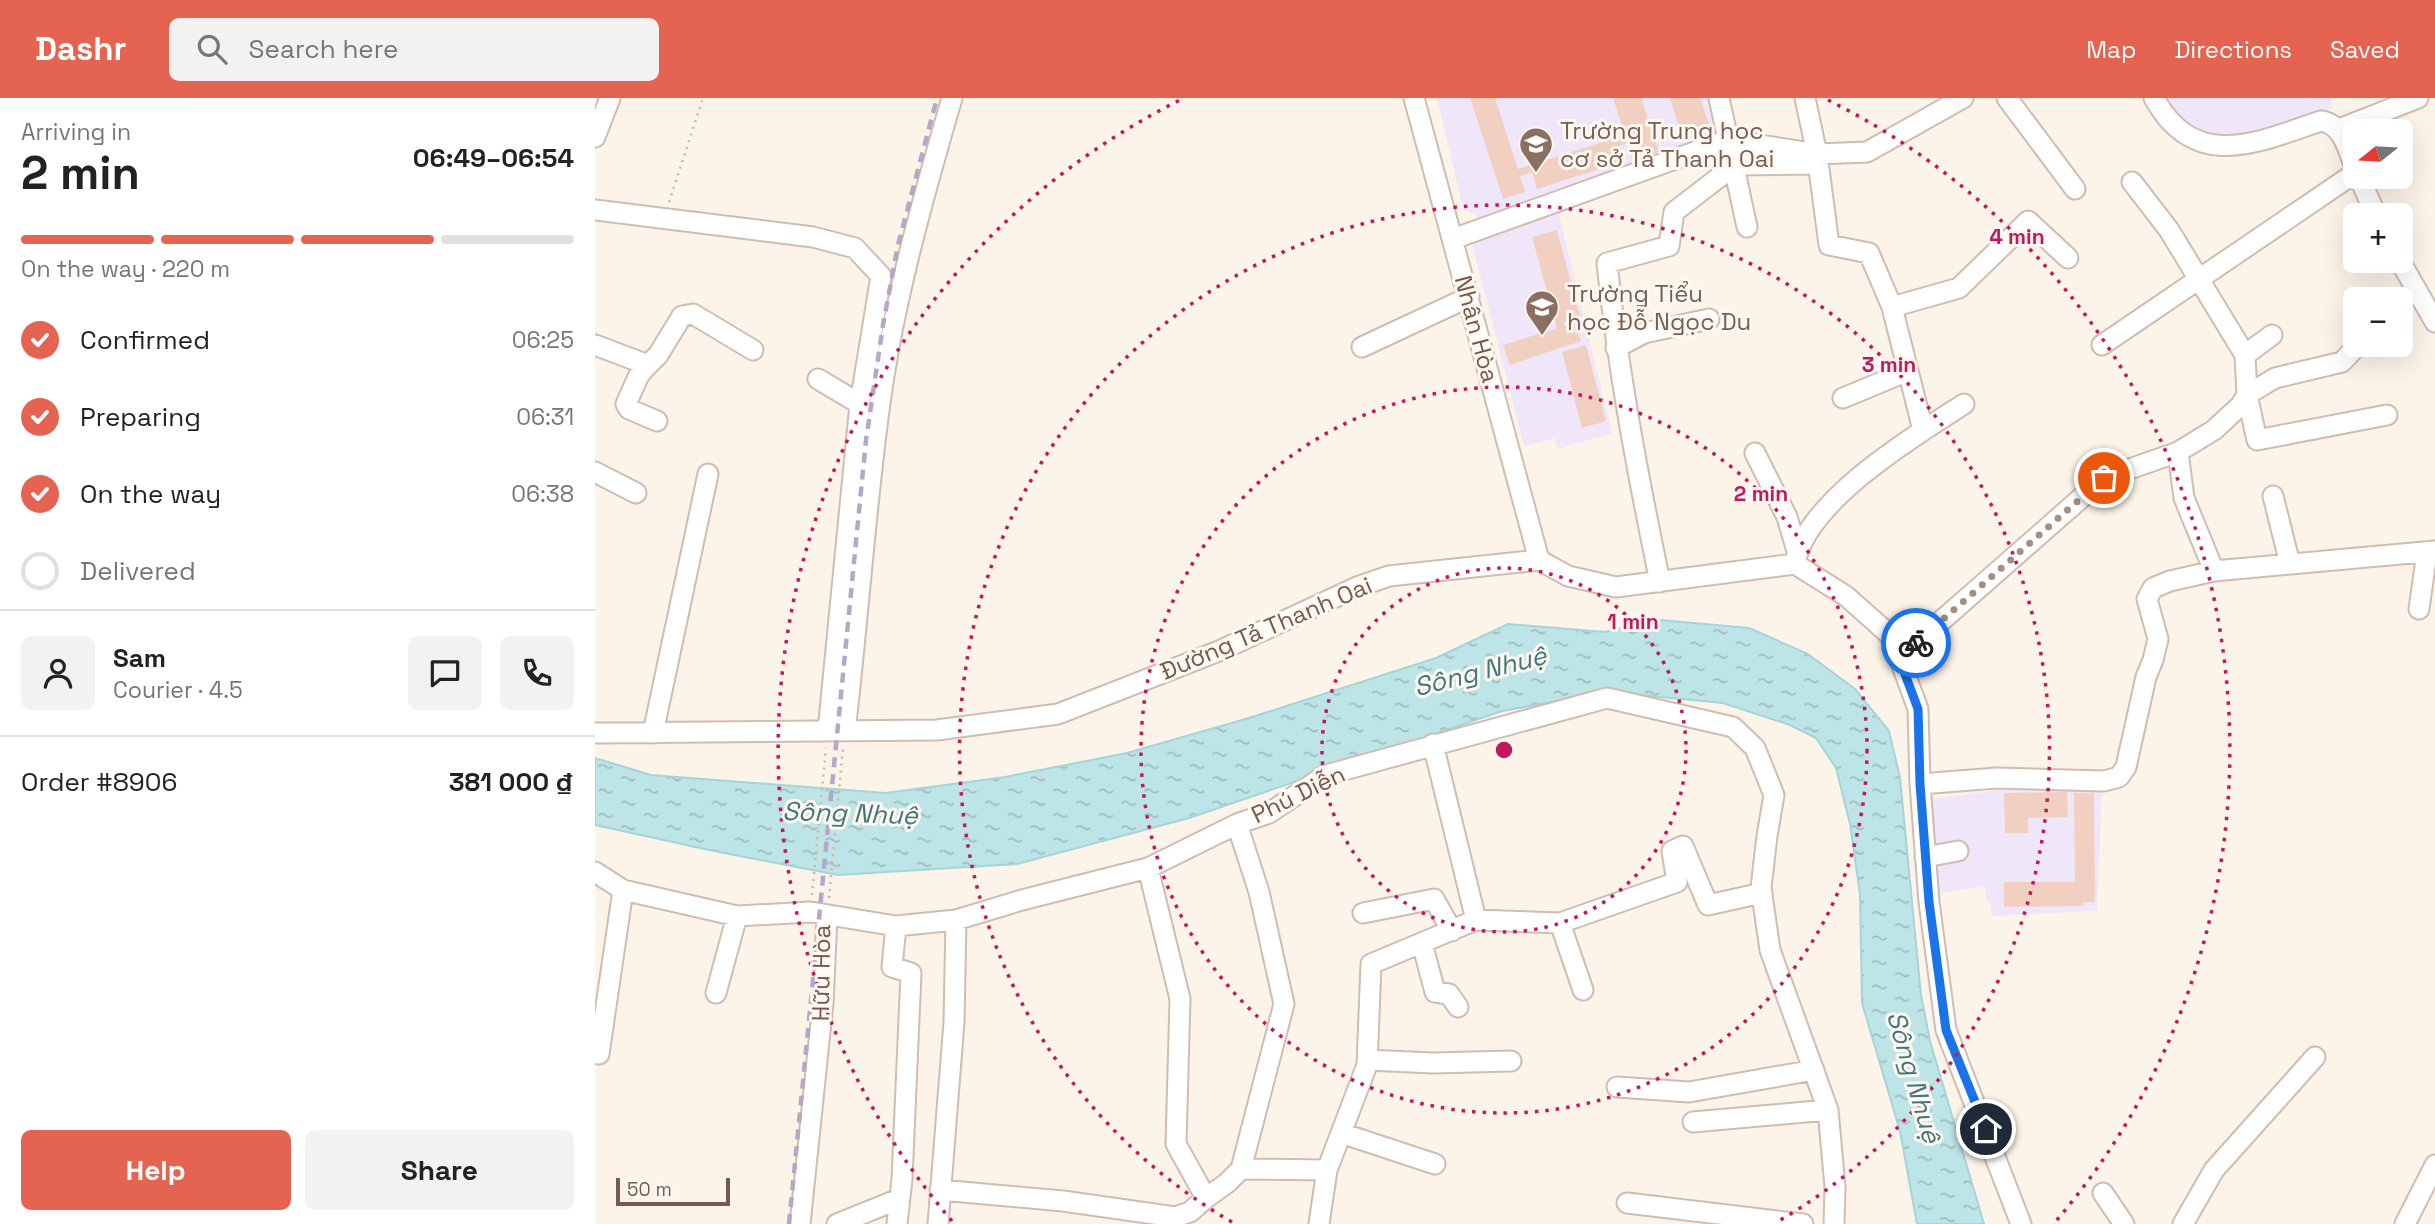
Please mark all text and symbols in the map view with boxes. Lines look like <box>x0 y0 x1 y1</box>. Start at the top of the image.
search box <box>169 18 659 81</box>
text: Dashr <box>35 28 127 70</box>
icon: search <box>193 30 231 68</box>
text: Search here <box>249 32 398 66</box>
text: Map <box>2086 34 2136 65</box>
text: Directions <box>2174 34 2292 65</box>
text: Saved <box>2330 34 2400 65</box>
place label: Trường Trung học cơ sở Tả Thanh Oai <box>1560 115 1774 174</box>
text: Arriving in <box>21 117 131 147</box>
north arrow <box>2343 119 2413 189</box>
map controls <box>2343 119 2413 357</box>
school or university icon: Trường Trung học cơ sở Tả Thanh Oai <box>1517 125 1555 174</box>
text: 06:49–06:54 <box>413 141 574 175</box>
text: 2 min <box>21 144 140 202</box>
button: + <box>2343 203 2413 273</box>
text: 4 min <box>1989 223 2045 250</box>
text: On the way · 220 m <box>21 254 230 284</box>
street label: Nhân Hòa <box>1448 272 1506 386</box>
place label: Trường Tiểu học Đỗ Ngọc Du <box>1567 278 1751 337</box>
button: − <box>2343 287 2413 357</box>
school or university icon: Trường Tiểu học Đỗ Ngọc Du <box>1523 288 1561 337</box>
icon: check <box>21 321 59 359</box>
text: Confirmed <box>80 323 210 357</box>
text: 06:25 <box>512 325 574 355</box>
text: 3 min <box>1862 351 1916 378</box>
icon: check <box>21 398 59 436</box>
text: Preparing <box>80 400 201 434</box>
text: 06:31 <box>516 402 574 432</box>
pin <box>2074 448 2134 508</box>
icon: bag <box>2085 459 2123 497</box>
icon: check <box>21 475 59 513</box>
text: On the way <box>80 477 221 511</box>
text: 06:38 <box>511 479 574 509</box>
text: 2 min <box>1734 480 1788 507</box>
text: Delivered <box>80 554 196 588</box>
street label: Đường Tả Thanh Oai <box>1155 569 1377 687</box>
text: 1 min <box>1607 608 1659 635</box>
courier <box>1881 608 1951 678</box>
icon: bike <box>1897 624 1935 662</box>
button: person <box>21 636 95 710</box>
button: chat <box>408 636 482 710</box>
button: phone <box>500 636 574 710</box>
water label: Sông Nhuệ <box>1410 638 1551 704</box>
text: Sam <box>113 641 166 675</box>
text: Courier · 4.5 <box>113 675 243 705</box>
centre of rings <box>1492 738 1516 762</box>
street label: Phú Diễn <box>1246 758 1350 830</box>
text: Order #8906 <box>21 765 177 799</box>
text: 381 000 ₫ <box>449 765 574 799</box>
water label: Sông Nhuệ <box>782 794 920 832</box>
street label: Hữu Hòa <box>805 924 837 1022</box>
water label: Sông Nhuệ <box>1879 1007 1949 1148</box>
pin <box>1956 1099 2016 1159</box>
icon: home <box>1967 1110 2005 1148</box>
button: Help <box>21 1130 291 1210</box>
button: Share <box>305 1130 574 1210</box>
scale bar <box>616 1175 730 1207</box>
text: 50 m <box>627 1177 672 1202</box>

